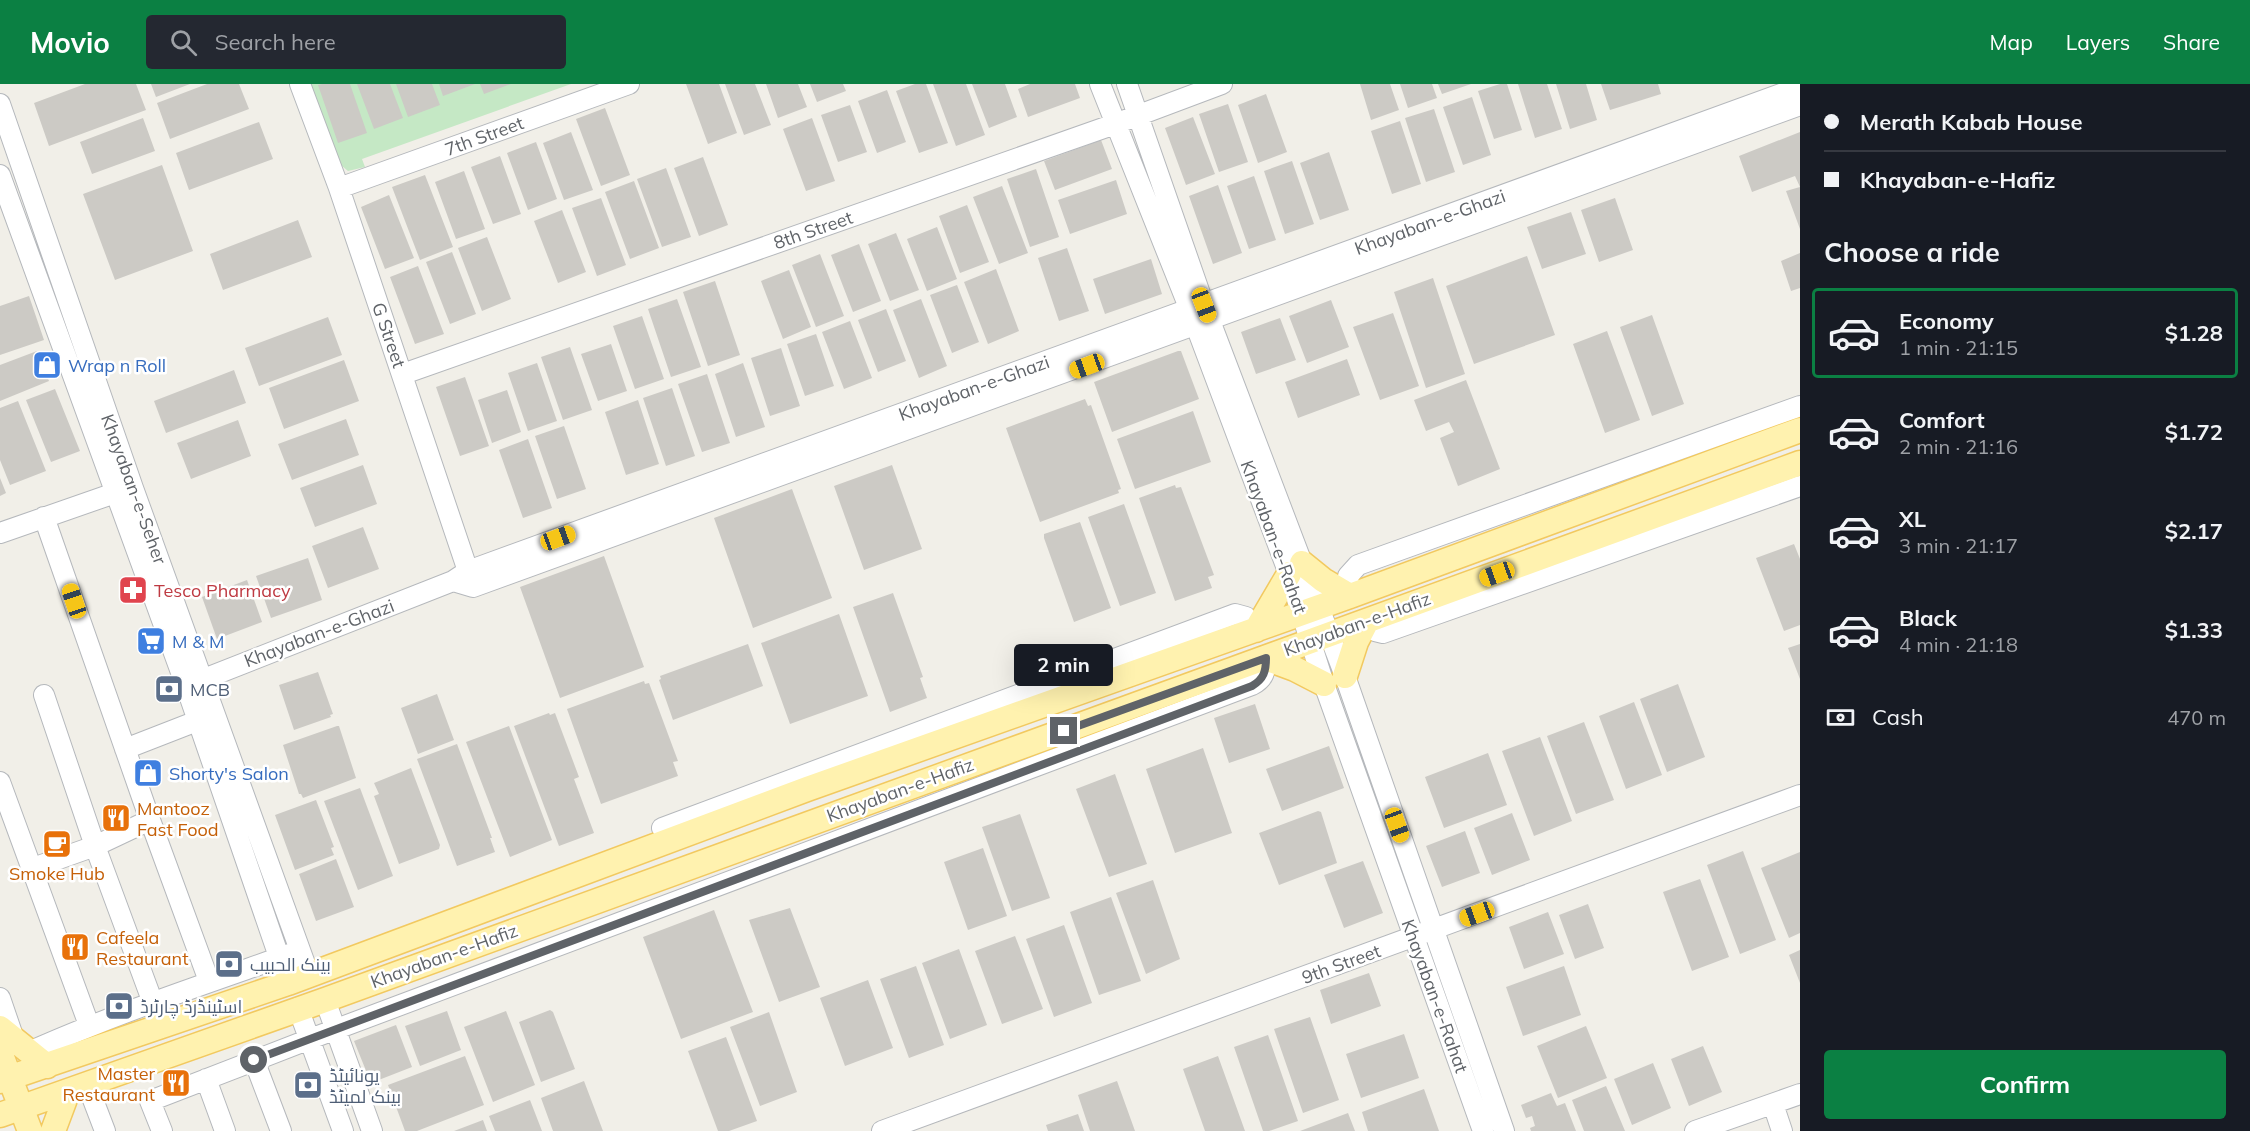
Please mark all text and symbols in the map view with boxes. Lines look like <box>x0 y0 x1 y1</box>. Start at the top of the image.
search box <box>146 15 566 69</box>
text: Movio <box>30 25 110 60</box>
icon: search <box>167 26 200 59</box>
text: Search here <box>215 28 336 56</box>
text: Map <box>1990 29 2033 55</box>
text: Layers <box>2066 29 2130 55</box>
text: Share <box>2163 29 2220 55</box>
text: Merath Kabab House <box>1860 108 2083 136</box>
street label: 7th Street <box>441 111 527 161</box>
text: Khayaban-e-Hafiz <box>1860 166 2055 194</box>
street label: Khayaban-e-Ghazi <box>1351 184 1509 260</box>
street label: 8th Street <box>770 206 856 254</box>
text: Choose a ride <box>1824 235 2000 269</box>
car <box>1189 285 1219 325</box>
street label: G Street <box>367 299 411 371</box>
icon: car <box>1827 306 1881 360</box>
text: Economy <box>1899 307 1994 335</box>
text: $1.28 <box>2165 319 2223 347</box>
text: 1 min · 21:15 <box>1899 335 2018 360</box>
shop icon: Wrap n Roll <box>31 349 63 381</box>
street label: Khayaban-e-Ghazi <box>895 350 1053 426</box>
car <box>1067 351 1107 381</box>
place label: Wrap n Roll <box>68 354 166 377</box>
icon: car <box>1827 405 1881 459</box>
text: Comfort <box>1899 406 1985 434</box>
street label: Khayaban-e-Seher <box>96 411 172 568</box>
text: $1.72 <box>2165 418 2223 446</box>
text: 2 min · 21:16 <box>1899 434 2018 459</box>
street label: Khayaban-e-Rahat <box>1236 457 1312 617</box>
icon: car <box>1827 504 1881 558</box>
text: XL <box>1899 505 1926 533</box>
text: $2.17 <box>2165 517 2223 545</box>
car <box>538 523 578 553</box>
text: 3 min · 21:17 <box>1899 533 2018 558</box>
car <box>1477 559 1517 589</box>
pharmacy icon: Tesco Pharmacy <box>117 574 149 606</box>
place label: Tesco Pharmacy <box>154 579 291 602</box>
car <box>60 581 88 621</box>
street label: Khayaban-e-Hafiz <box>1280 587 1434 661</box>
street label: Khayaban-e-Ghazi <box>241 594 397 672</box>
icon: car <box>1827 603 1881 657</box>
text: Black <box>1899 604 1957 632</box>
text: $1.33 <box>2165 616 2223 644</box>
supermarket icon: M & M <box>135 625 167 657</box>
place label: M & M <box>172 630 224 653</box>
text: 4 min · 21:18 <box>1899 632 2018 657</box>
callout: 2 min <box>1014 644 1114 686</box>
text: 2 min <box>1037 652 1090 677</box>
bank icon: MCB <box>153 673 185 705</box>
place label: MCB <box>190 678 230 701</box>
icon: cash <box>1824 701 1857 734</box>
text: Cash <box>1872 703 1924 731</box>
text: 470 m <box>2167 705 2226 730</box>
route end <box>1050 717 1077 744</box>
street label: Khayaban-e-Hafiz <box>823 753 977 827</box>
shop icon: Shorty's Salon <box>132 757 164 789</box>
place label: Shorty's Salon <box>169 762 289 785</box>
place label: Mantooz Fast Food <box>137 797 219 841</box>
restaurant icon: Mantooz Fast Food <box>100 802 132 834</box>
car <box>1382 805 1412 845</box>
cafe icon: Smoke Hub <box>41 828 73 860</box>
place label: Smoke Hub <box>9 862 105 885</box>
car <box>1457 899 1497 929</box>
street label: Khayaban-e-Rahat <box>1397 916 1473 1076</box>
street label: Khayaban-e-Hafiz <box>367 919 521 993</box>
place label: Cafeela Restaurant <box>96 926 188 970</box>
restaurant icon: Cafeela Restaurant <box>59 931 91 963</box>
street label: 9th Street <box>1298 939 1384 989</box>
bank icon: بينک الحبيب <box>213 948 245 980</box>
place label: بينک الحبيب <box>250 953 331 976</box>
bank icon: اسٹینڈرڈ چارٹرڈ <box>103 990 135 1022</box>
place label: اسٹینڈرڈ چارٹرڈ <box>140 995 242 1019</box>
route start <box>240 1046 267 1073</box>
button: Confirm <box>1824 1050 2226 1119</box>
place label: Master Restaurant <box>63 1062 155 1106</box>
place label: یونائیٹڈ بینک لمیٹڈ <box>329 1064 401 1108</box>
restaurant icon: Master Restaurant <box>160 1067 192 1099</box>
bank icon: یونائیٹڈ بینک لمیٹڈ <box>292 1069 324 1101</box>

